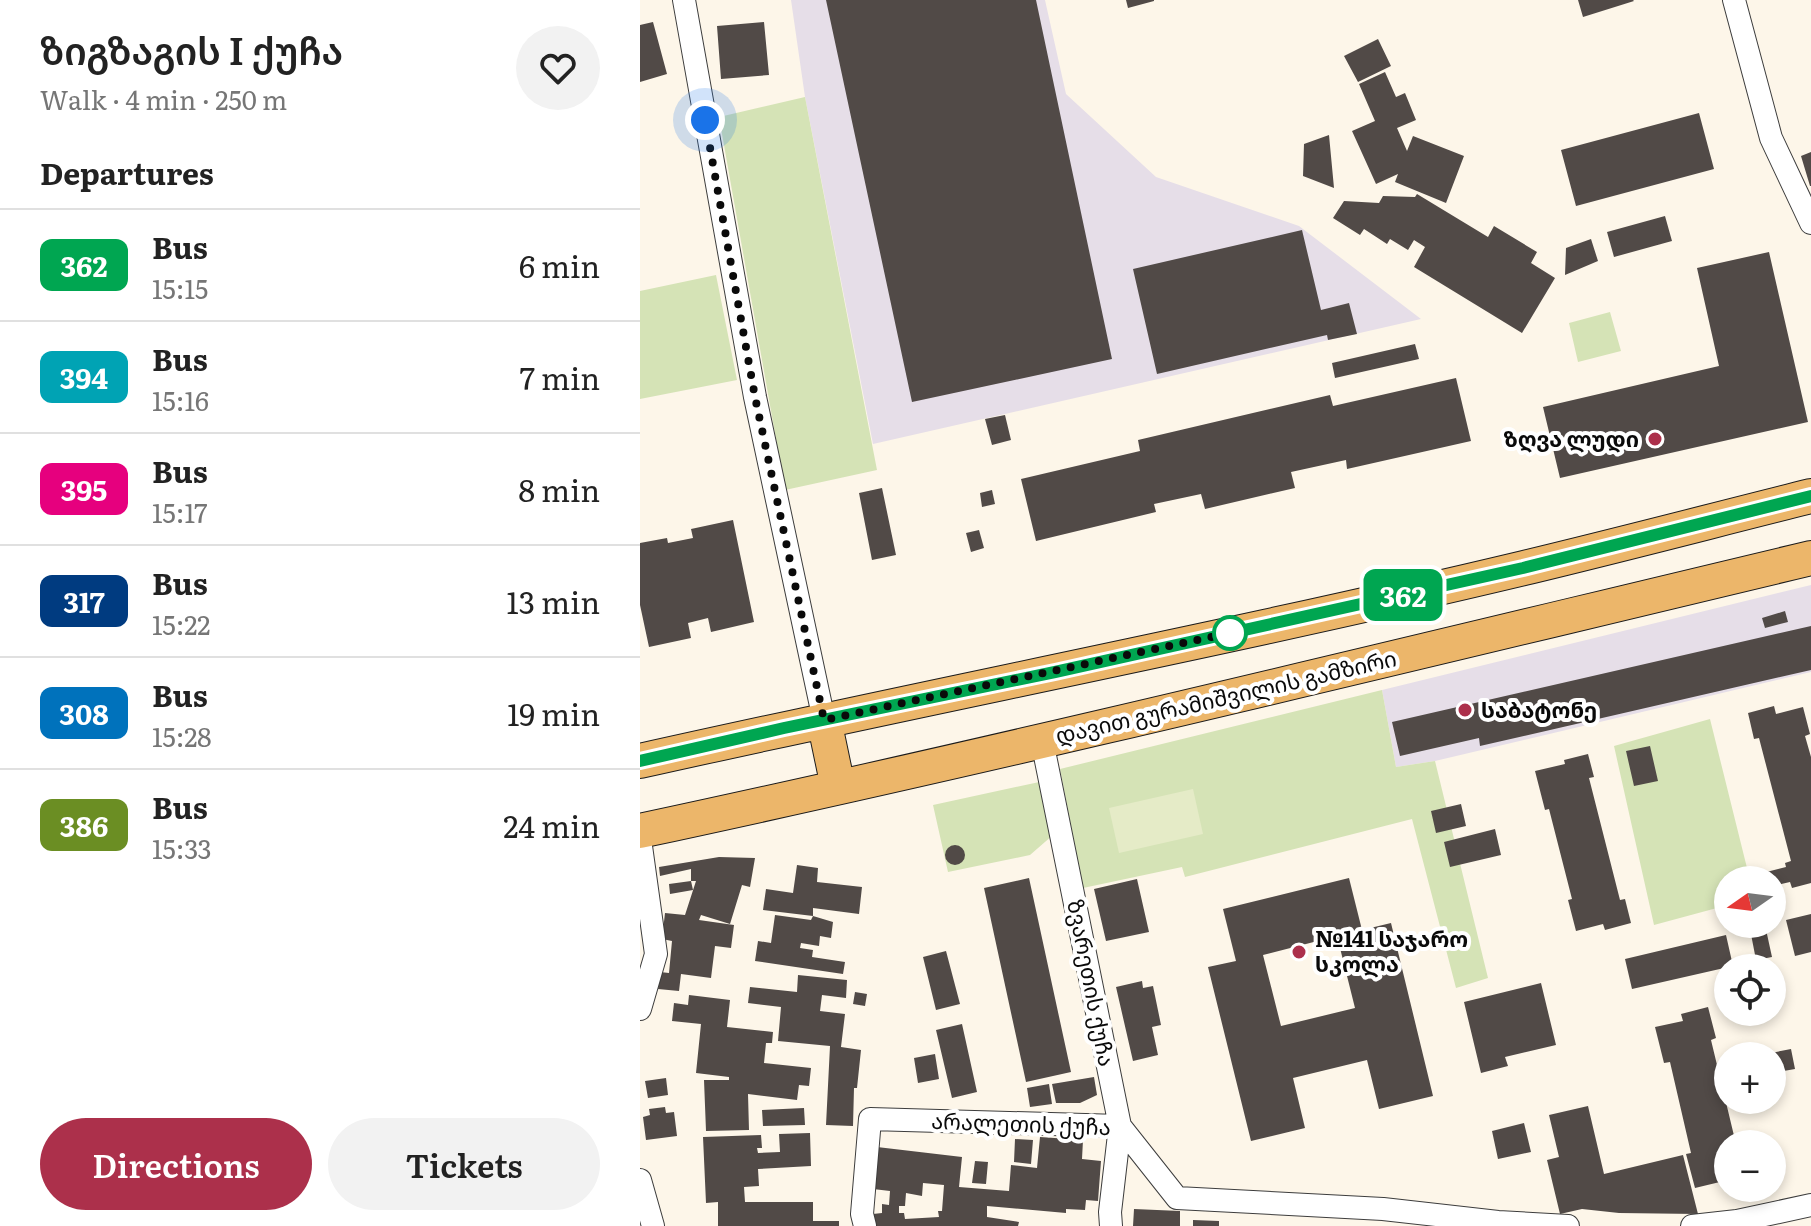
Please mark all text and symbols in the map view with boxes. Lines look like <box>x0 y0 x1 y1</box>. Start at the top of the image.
text: ზიგზაგის I ქუჩა <box>40 20 343 77</box>
button: heart <box>516 26 600 110</box>
text: Walk · 4 min · 250 m <box>40 79 287 118</box>
your location <box>685 100 725 140</box>
text: Departures <box>40 150 214 194</box>
text: Bus <box>152 224 208 268</box>
text: 6 min <box>519 243 600 287</box>
text: 362 <box>60 244 108 286</box>
text: 15:15 <box>152 268 208 307</box>
text: Bus <box>152 336 208 380</box>
text: 7 min <box>520 355 600 399</box>
text: 394 <box>60 356 108 398</box>
text: 15:16 <box>152 380 209 419</box>
place label: ზღვა ლუდი <box>1503 421 1639 454</box>
marker: ზღვა ლუდი <box>1646 430 1664 448</box>
text: Bus <box>152 448 208 492</box>
text: 8 min <box>519 467 600 511</box>
text: 395 <box>61 468 107 510</box>
text: 15:17 <box>152 492 207 531</box>
text: Bus <box>152 560 208 604</box>
line badge: 362 <box>1357 569 1449 621</box>
text: 362 <box>1379 574 1427 616</box>
text: 13 min <box>507 579 600 623</box>
text: 317 <box>63 580 105 622</box>
text: 15:22 <box>152 604 211 643</box>
unlabelled marker <box>1213 616 1247 650</box>
street label: დავით გურამიშვილის გამზირი <box>1052 640 1399 751</box>
text: Bus <box>152 672 208 716</box>
text: 19 min <box>507 691 600 735</box>
text: 308 <box>59 692 109 734</box>
place label: საბატონე <box>1481 692 1597 725</box>
marker: საბატონე <box>1456 701 1474 719</box>
text: 15:28 <box>152 716 212 755</box>
text: Bus <box>152 784 208 828</box>
text: 24 min <box>503 803 600 847</box>
text: 386 <box>60 804 108 846</box>
text: 15:33 <box>152 828 212 867</box>
north arrow <box>1714 866 1786 938</box>
map controls <box>1714 866 1786 1202</box>
street label: ზვარეთის ქუჩა <box>1060 896 1125 1069</box>
place label: №141 საჯარო სკოლა <box>1315 921 1468 979</box>
marker: №141 საჯარო სკოლა <box>1290 943 1308 961</box>
button: locate <box>1714 954 1786 1026</box>
button: + <box>1714 1042 1786 1114</box>
street label: არალეთის ქუჩა <box>931 1103 1111 1142</box>
button: Directions <box>40 1118 312 1210</box>
button: Tickets <box>328 1118 600 1210</box>
button: − <box>1714 1130 1786 1202</box>

